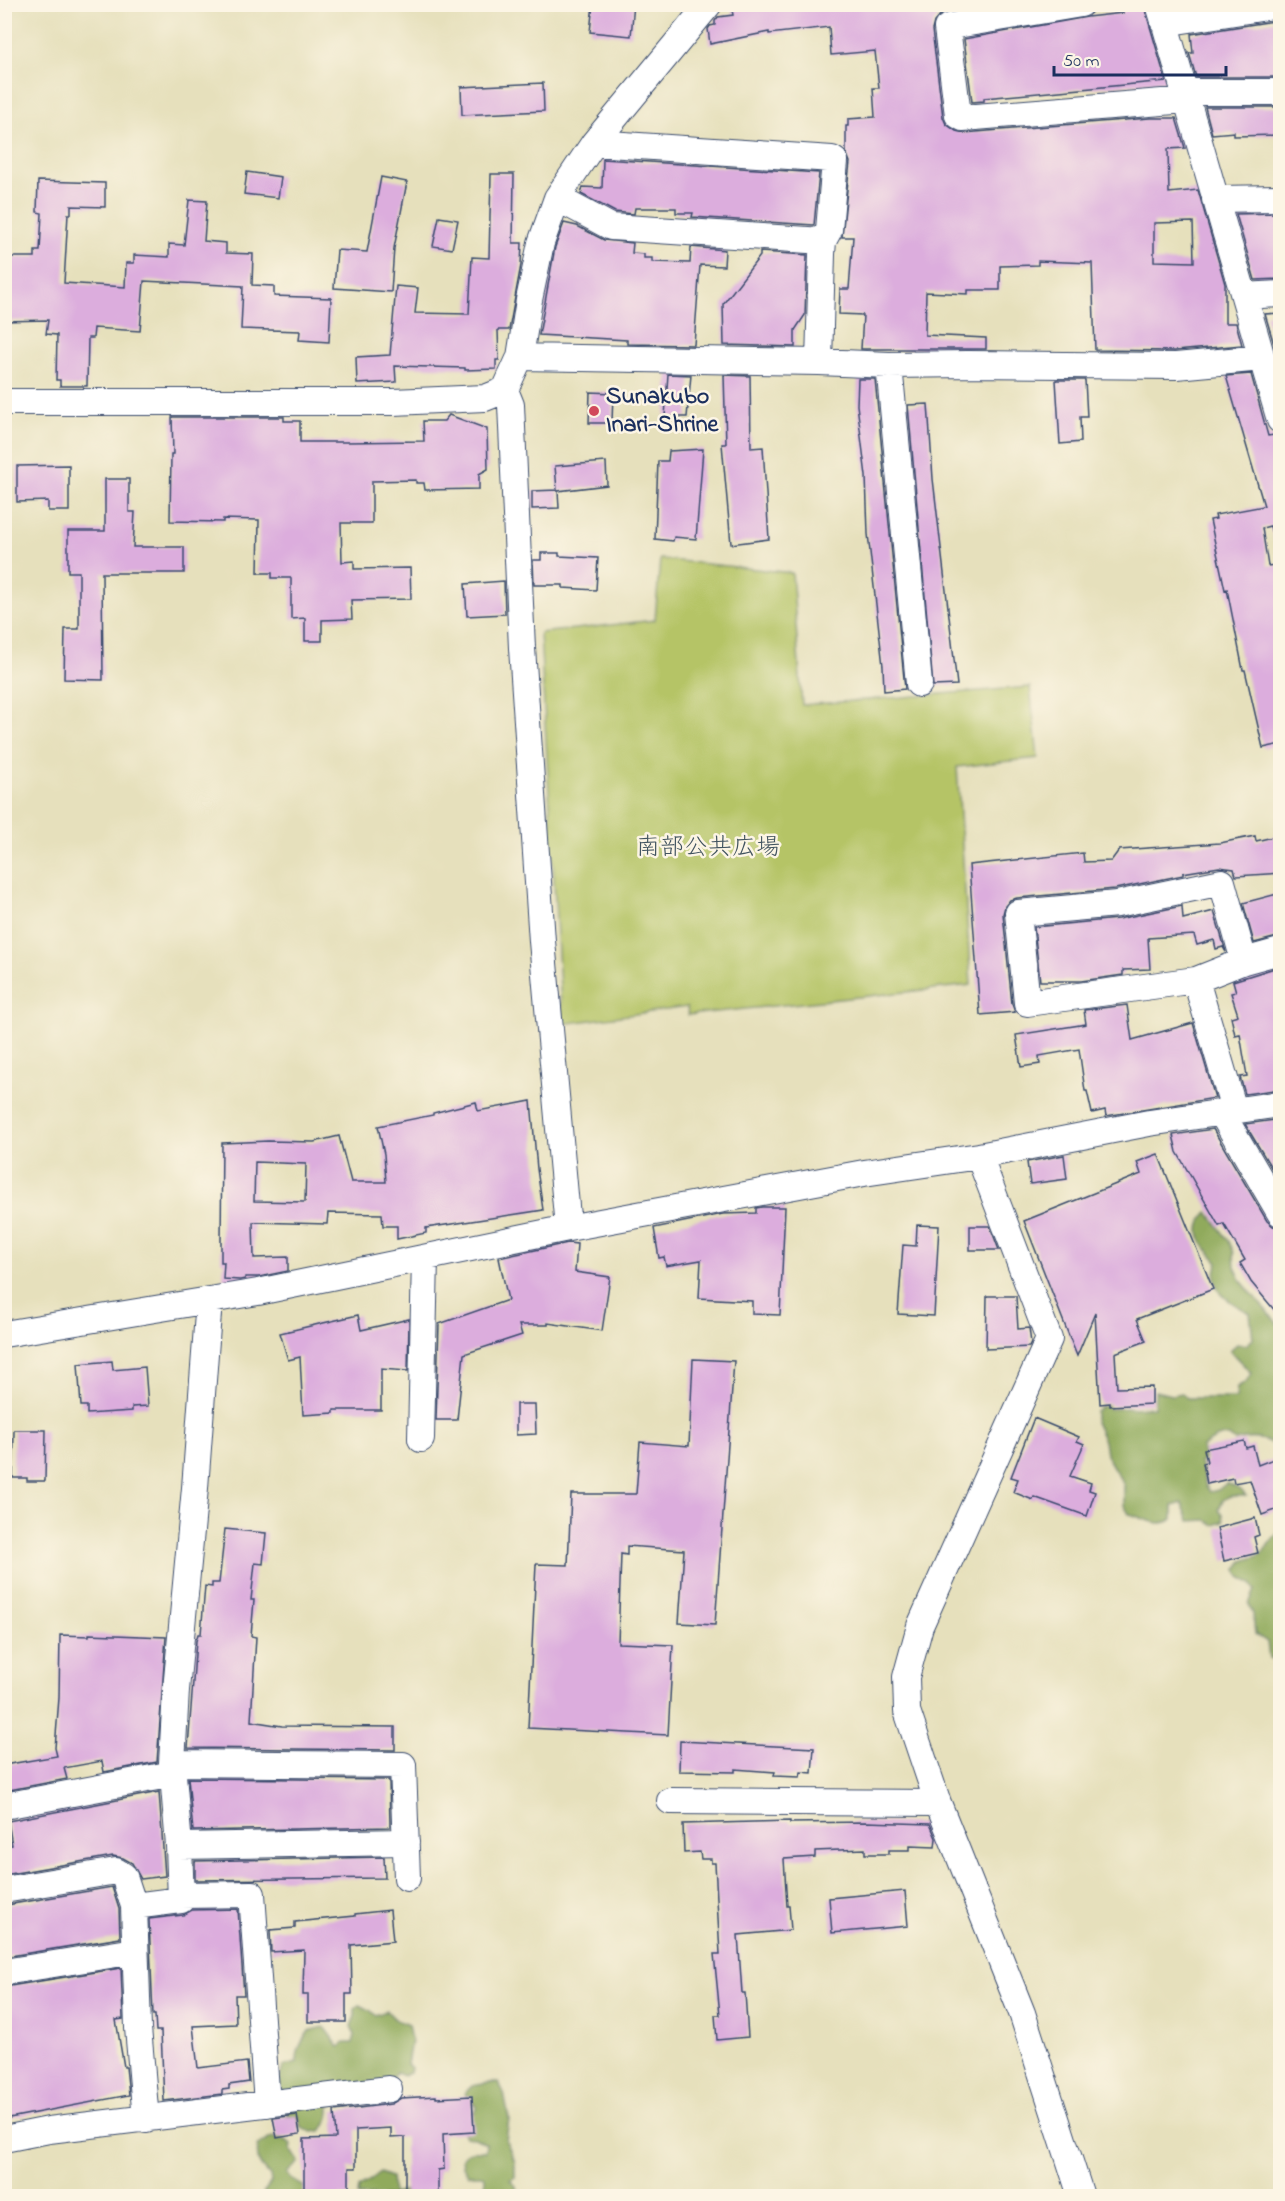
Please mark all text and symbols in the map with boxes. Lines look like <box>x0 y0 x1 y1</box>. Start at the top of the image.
scale bar <box>1054 39 1226 77</box>
text: 50 m <box>1063 49 1100 75</box>
place label: Sunakubo Inari-Shrine <box>606 380 720 443</box>
marker: Sunakubo Inari-Shrine <box>587 404 601 418</box>
park label: 南部公共広場 <box>636 831 780 866</box>

